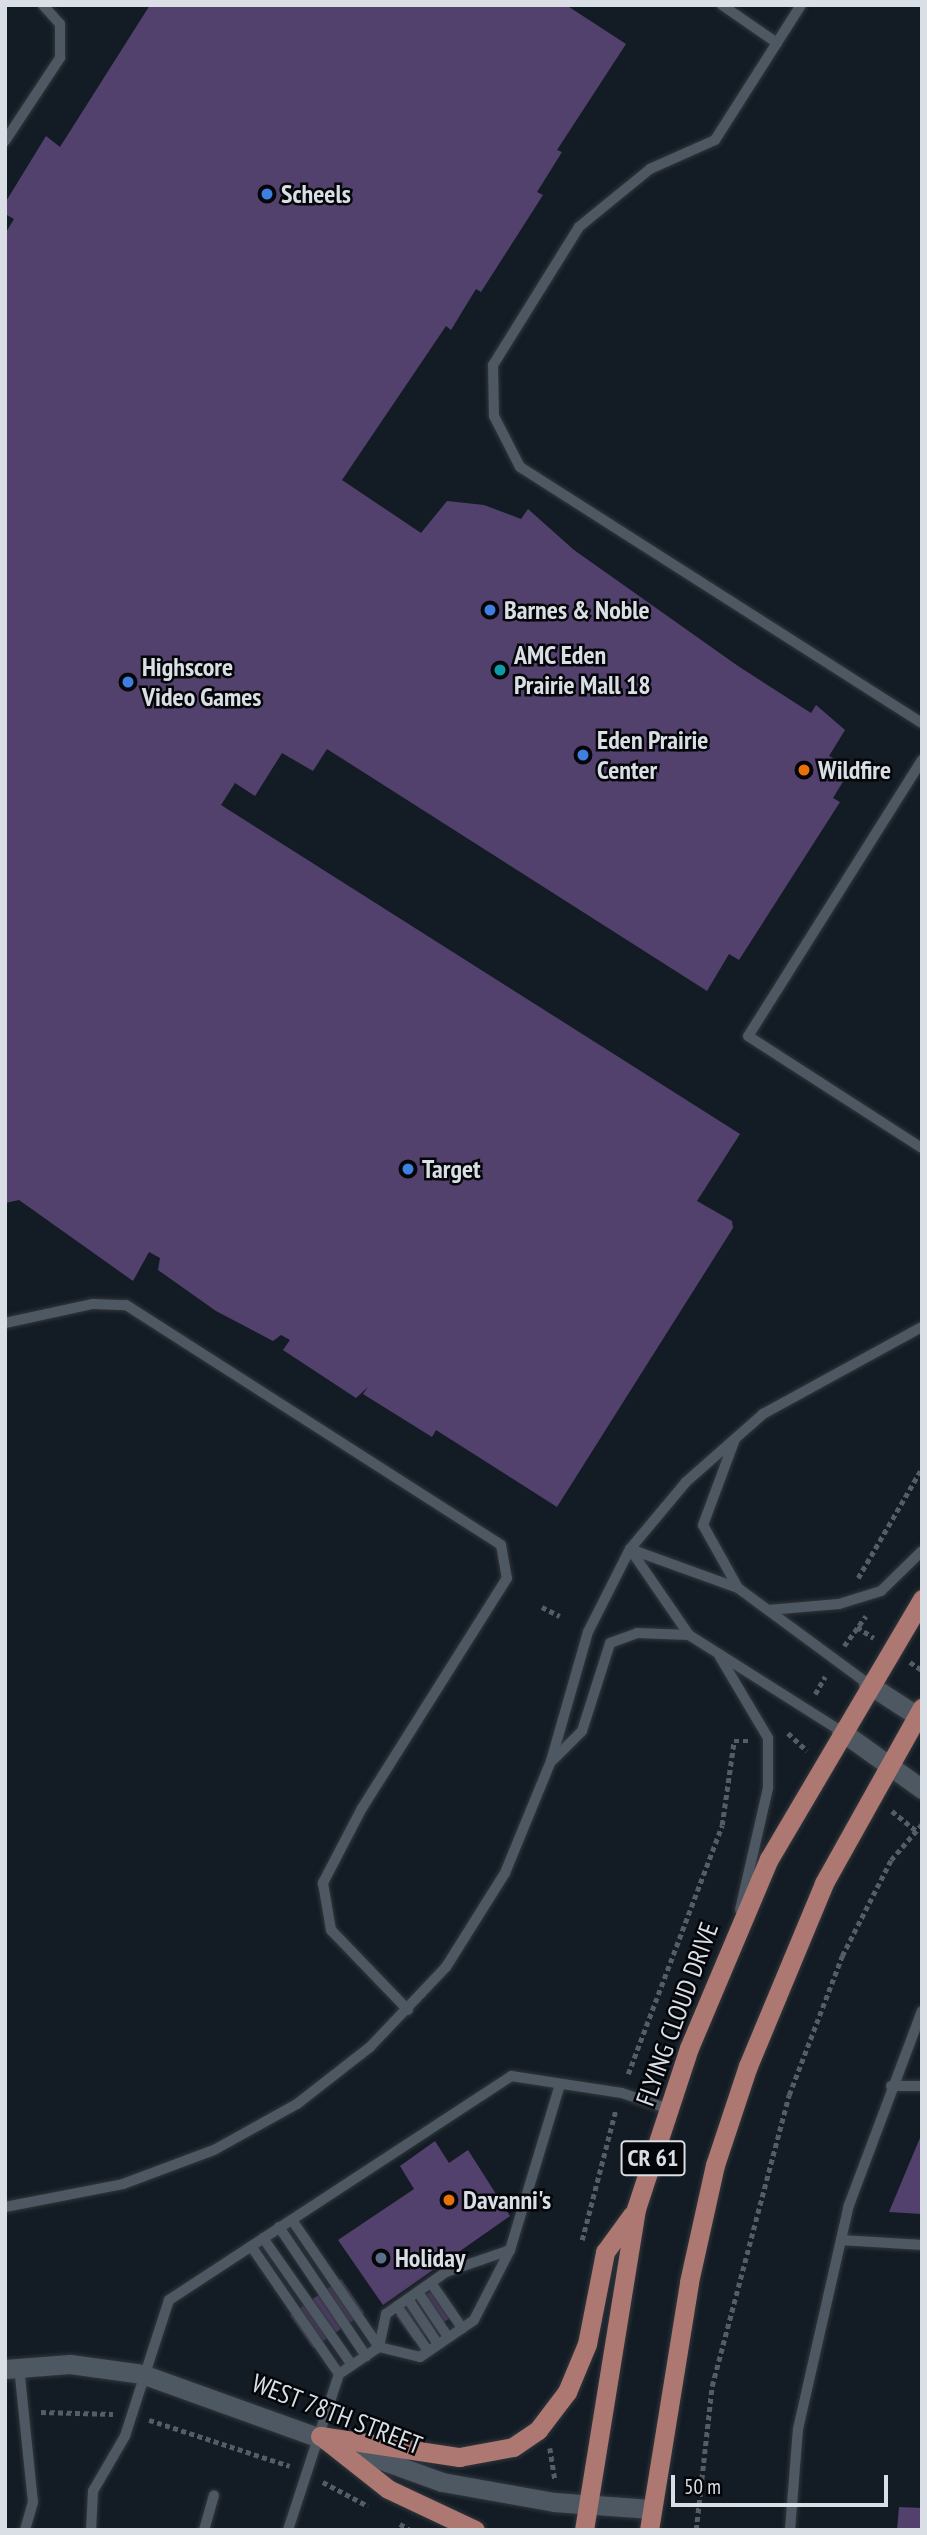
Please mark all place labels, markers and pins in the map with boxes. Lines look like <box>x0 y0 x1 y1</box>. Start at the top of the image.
place label: Scheels <box>281 178 351 210</box>
marker: Scheels <box>259 186 275 202</box>
place label: Barnes & Noble <box>504 594 650 626</box>
marker: Barnes & Noble <box>482 602 498 618</box>
place label: AMC Eden Prairie Mall 18 <box>514 639 651 700</box>
place label: Highscore Video Games <box>142 651 262 712</box>
marker: AMC Eden Prairie Mall 18 <box>492 662 508 678</box>
marker: Highscore Video Games <box>120 674 136 690</box>
place label: Eden Prairie Center <box>597 724 708 786</box>
marker: Eden Prairie Center <box>575 747 591 763</box>
place label: Wildfire <box>818 754 891 786</box>
marker: Wildfire <box>796 762 812 778</box>
place label: Target <box>422 1153 481 1185</box>
marker: Target <box>400 1161 416 1177</box>
place label: Davanni's <box>463 2184 551 2216</box>
marker: Davanni's <box>441 2192 457 2208</box>
place label: Holiday <box>395 2242 465 2274</box>
marker: Holiday <box>373 2250 389 2266</box>

